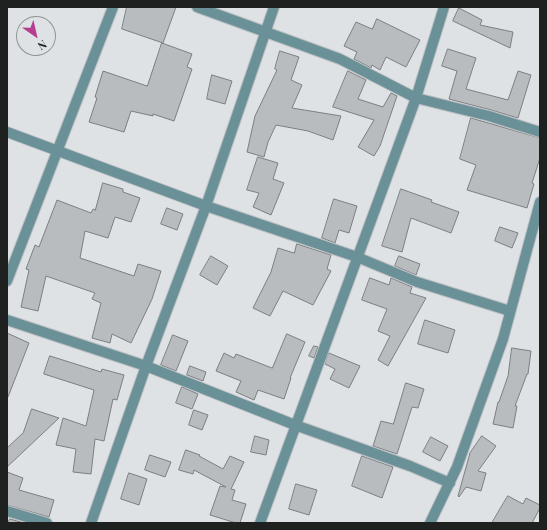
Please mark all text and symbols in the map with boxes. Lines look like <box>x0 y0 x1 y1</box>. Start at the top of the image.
north arrow <box>16 16 56 56</box>
text: N <box>35 37 50 54</box>

